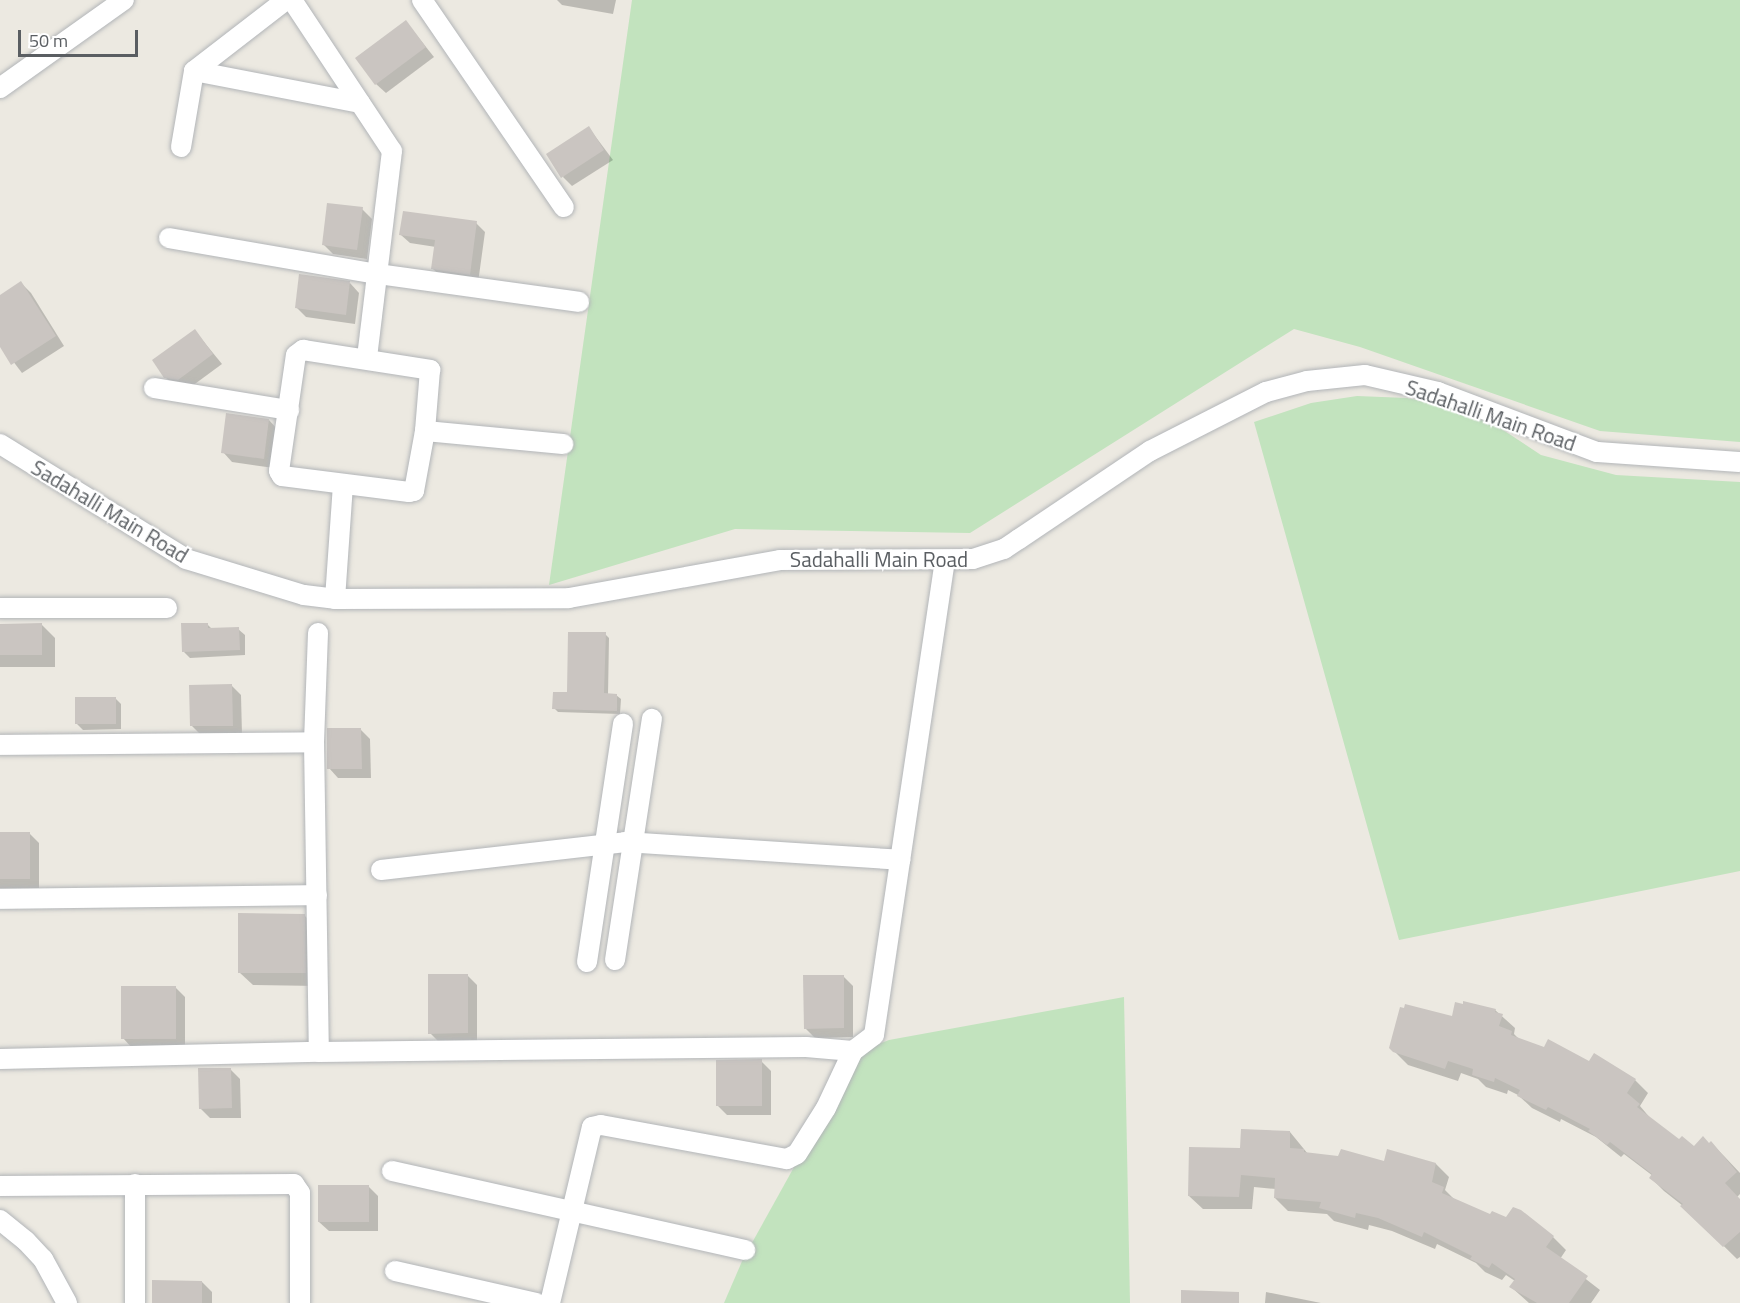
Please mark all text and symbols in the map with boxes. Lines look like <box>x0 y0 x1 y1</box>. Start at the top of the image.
scale bar <box>21 18 141 56</box>
text: 50 m <box>29 27 68 54</box>
street label: Sadahalli Main Road <box>1403 374 1579 456</box>
street label: Sadahalli Main Road <box>27 454 193 568</box>
street label: Sadahalli Main Road <box>790 546 968 572</box>

